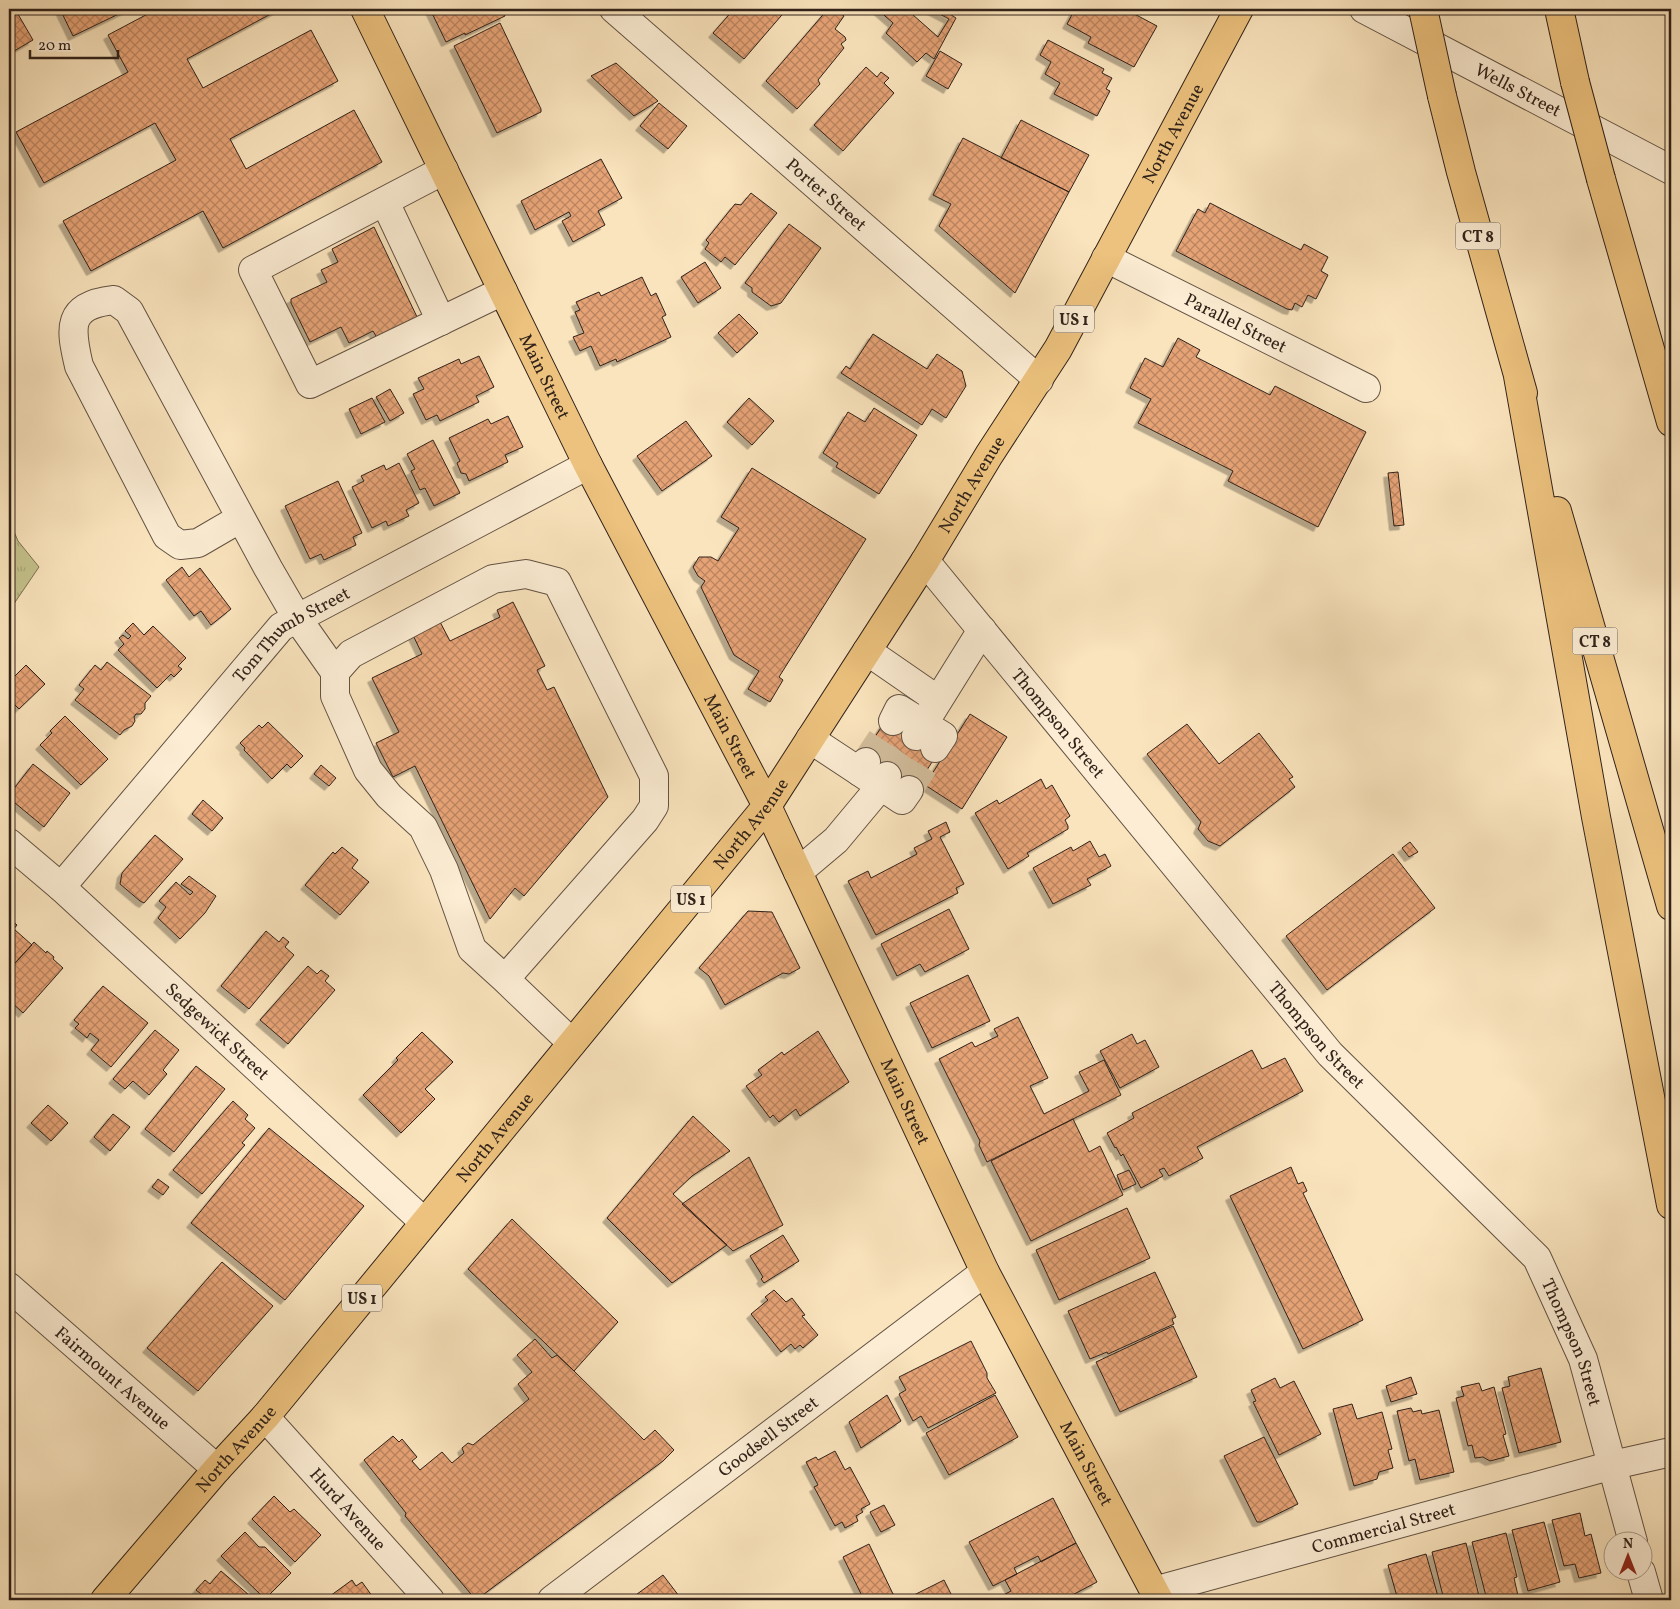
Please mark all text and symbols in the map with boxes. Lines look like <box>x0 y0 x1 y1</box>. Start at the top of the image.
scale bar <box>30 28 118 60</box>
text: 20 m <box>38 36 71 57</box>
street label: Wells Street <box>1470 58 1565 124</box>
street label: North Avenue <box>1137 80 1211 189</box>
street label: Porter Street <box>779 153 871 238</box>
road number: CT 8 <box>1456 222 1500 250</box>
street label: Parallel Street <box>1180 288 1290 360</box>
road number: US 1 <box>1054 306 1094 332</box>
street label: Main Street <box>512 330 575 424</box>
street label: North Avenue <box>933 432 1012 539</box>
street label: Tom Thumb Street <box>228 582 355 689</box>
road number: CT 8 <box>1572 627 1618 654</box>
street label: Thompson Street <box>1004 664 1110 785</box>
street label: Main Street <box>696 690 762 784</box>
street label: North Avenue <box>708 774 796 876</box>
road number: US 1 <box>671 886 711 912</box>
street label: Thompson Street <box>1262 977 1370 1095</box>
street label: Sedgewick Street <box>159 978 274 1087</box>
street label: Main Street <box>873 1055 935 1149</box>
street label: North Avenue <box>451 1088 540 1189</box>
street label: Thompson Street <box>1534 1275 1606 1409</box>
road number: US 1 <box>342 1285 382 1312</box>
street label: Fairmount Avenue <box>49 1321 175 1437</box>
street label: Goodsell Street <box>713 1391 824 1484</box>
street label: North Avenue <box>191 1401 283 1499</box>
street label: Main Street <box>1052 1417 1118 1511</box>
street label: Hurd Avenue <box>303 1463 391 1557</box>
street label: Commercial Street <box>1309 1498 1459 1561</box>
north arrow <box>1602 1532 1652 1582</box>
text: N <box>1623 1535 1633 1554</box>

